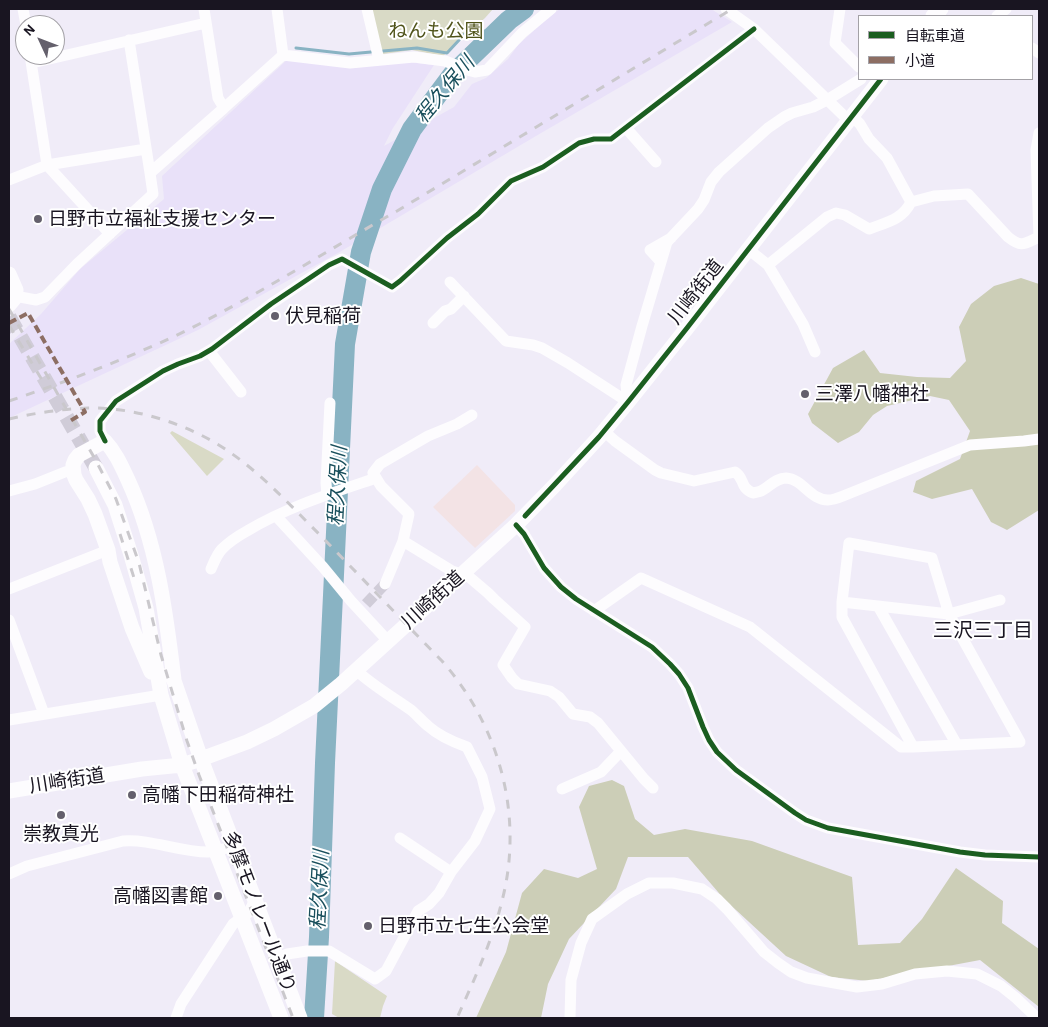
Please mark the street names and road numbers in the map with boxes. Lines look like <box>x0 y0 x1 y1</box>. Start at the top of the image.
street label: 川崎街道 <box>664 255 728 329</box>
street label: 川崎街道 <box>397 566 469 634</box>
street label: 川崎街道 <box>28 764 106 798</box>
street label: 多摩モノレール通り <box>218 828 300 996</box>

